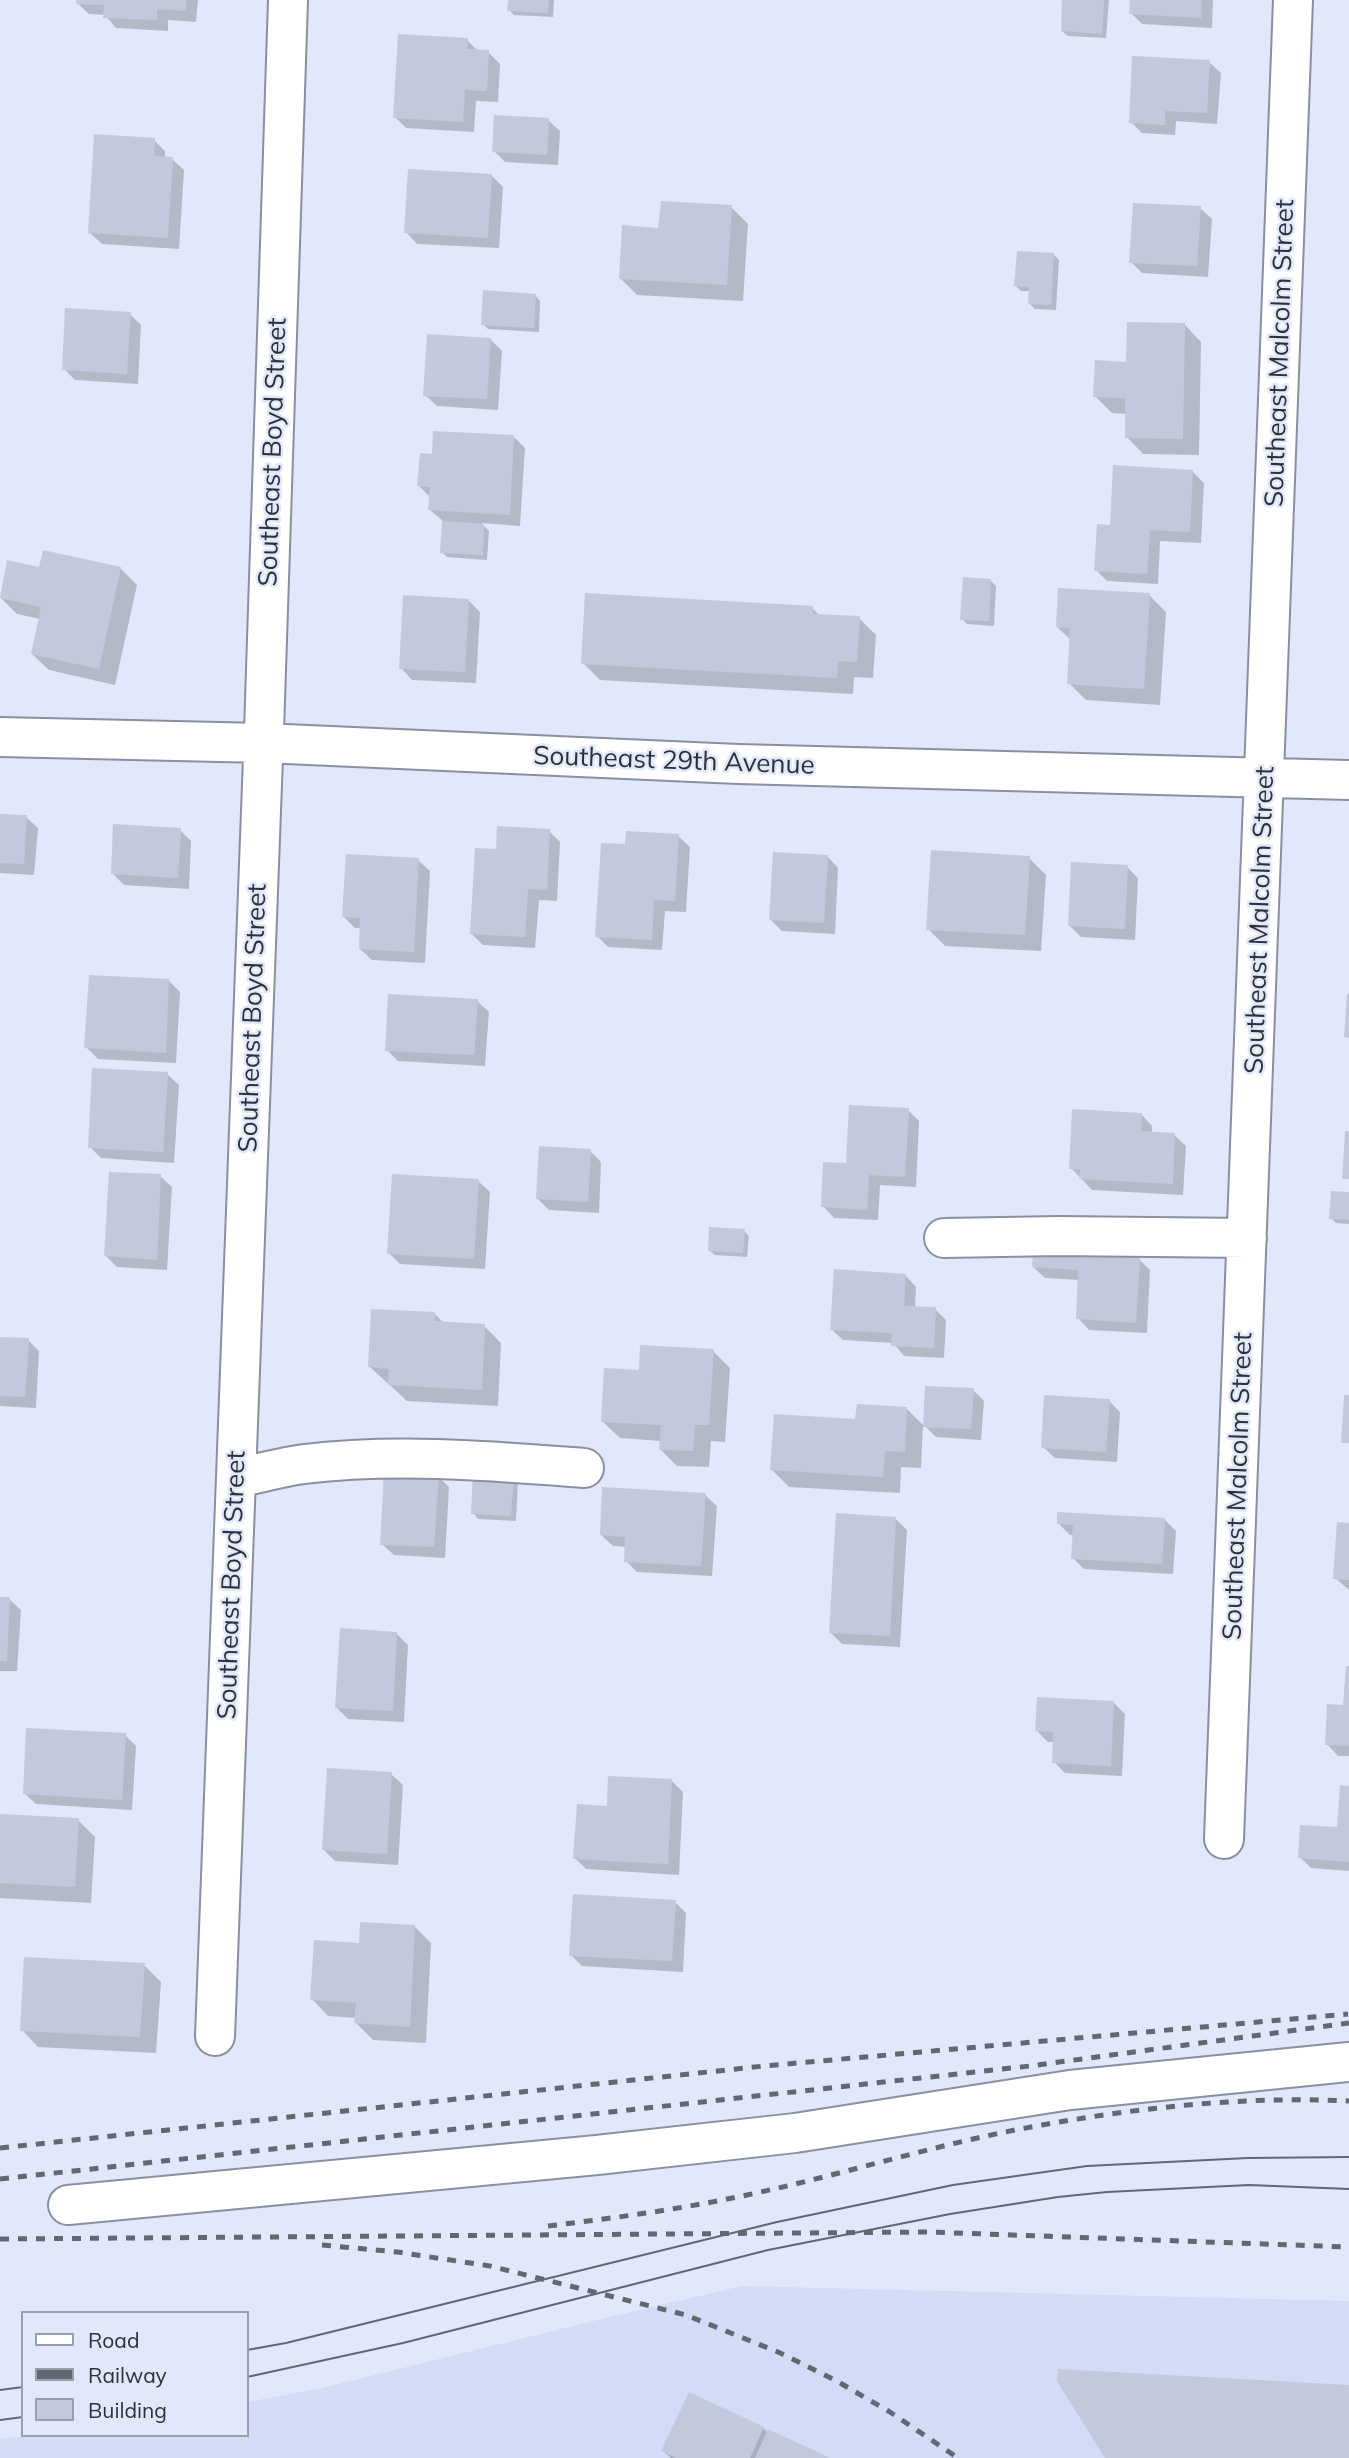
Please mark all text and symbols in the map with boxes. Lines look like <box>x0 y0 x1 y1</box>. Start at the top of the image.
street label: Southeast Malcolm Street <box>1259 199 1301 507</box>
street label: Southeast Boyd Street <box>253 317 293 587</box>
street label: Southeast 29th Avenue <box>533 740 815 782</box>
street label: Southeast Malcolm Street <box>1239 766 1281 1074</box>
street label: Southeast Boyd Street <box>233 883 273 1153</box>
street label: Southeast Malcolm Street <box>1217 1332 1259 1640</box>
street label: Southeast Boyd Street <box>212 1450 252 1720</box>
legend <box>21 2311 248 2437</box>
text: Road <box>88 2327 139 2353</box>
text: Railway <box>88 2362 167 2388</box>
text: Building <box>88 2397 167 2423</box>

